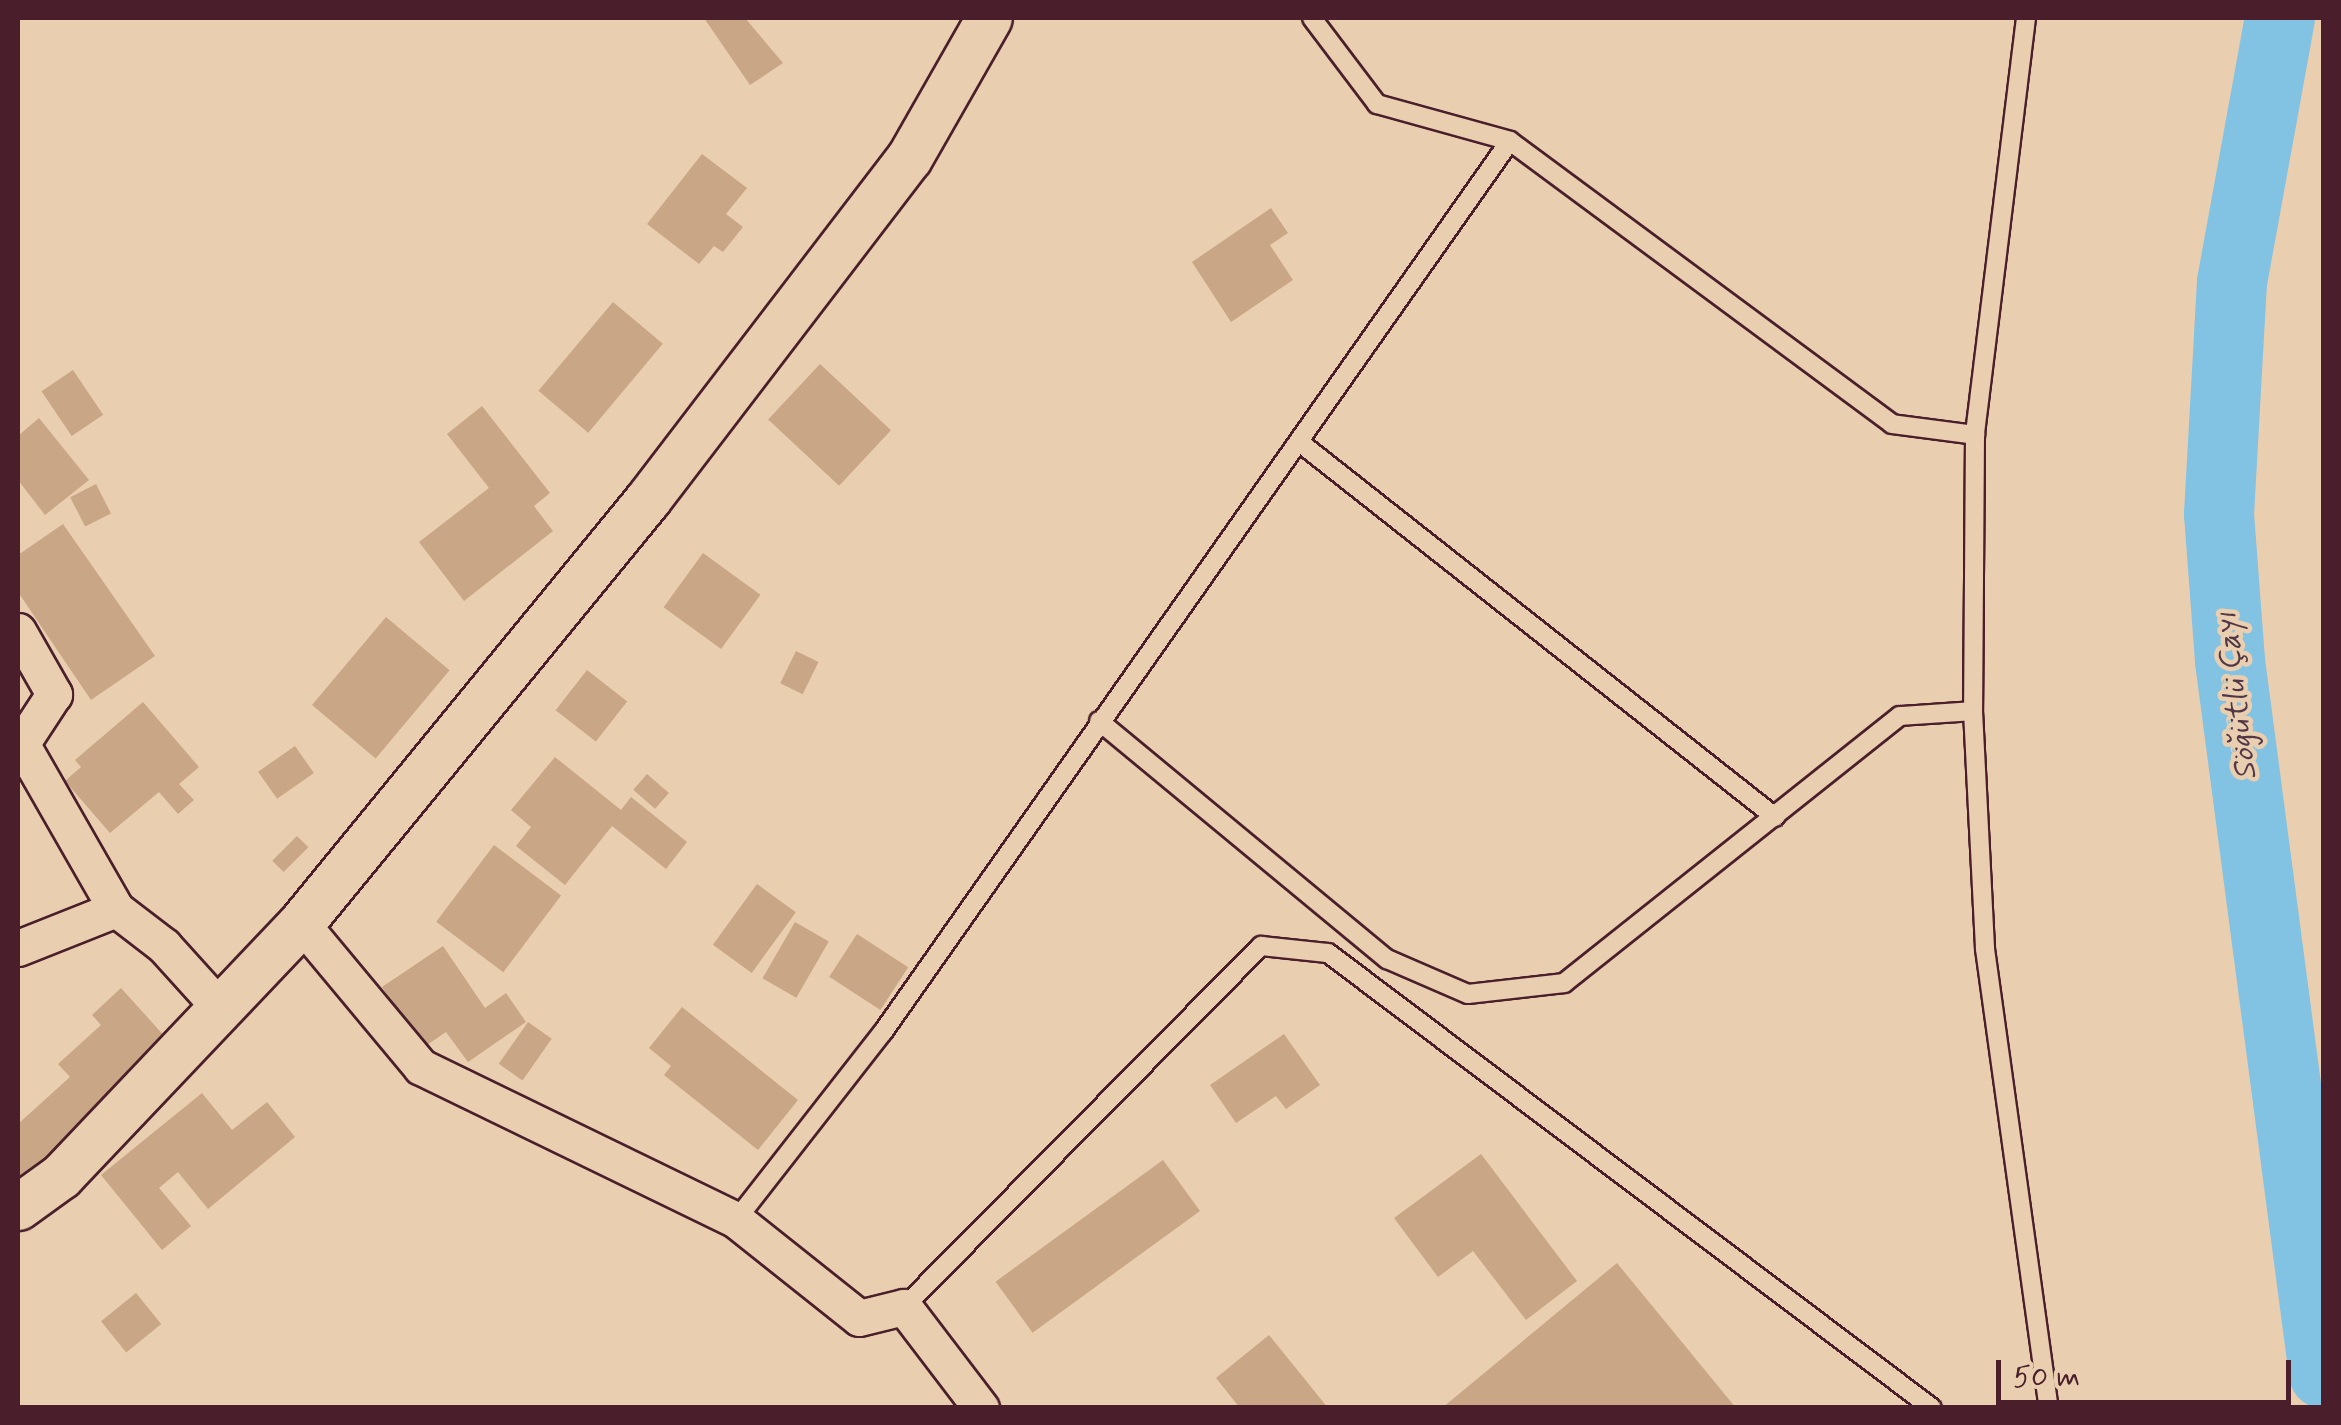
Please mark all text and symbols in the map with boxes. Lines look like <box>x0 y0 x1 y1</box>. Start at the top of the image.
water label: Söğütlü Çayı <box>2208 610 2266 782</box>
scale bar <box>2001 1340 2296 1402</box>
text: 50 m <box>2013 1358 2080 1397</box>

